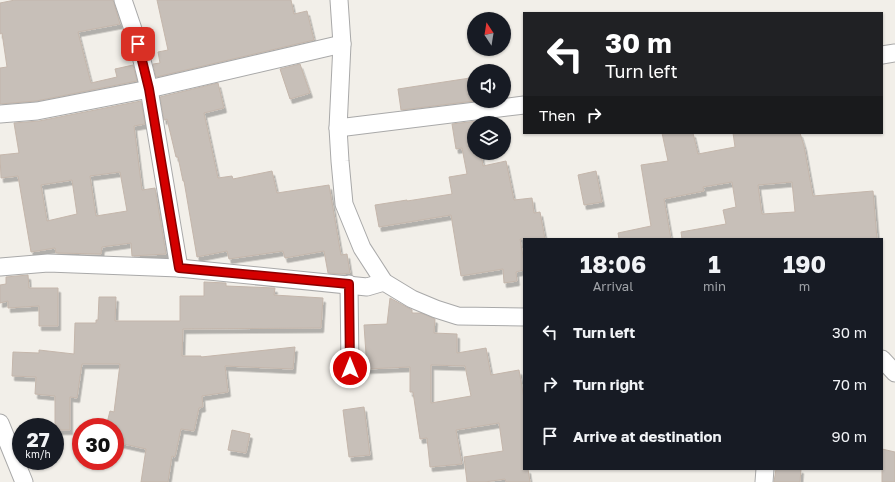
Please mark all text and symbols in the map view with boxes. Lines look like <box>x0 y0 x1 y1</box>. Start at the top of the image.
north arrow <box>467 12 511 56</box>
map controls <box>467 12 511 160</box>
text: 30 m <box>605 26 672 59</box>
pin <box>121 27 155 61</box>
icon: left <box>539 28 591 80</box>
icon: arrive <box>127 33 149 55</box>
text: Turn left <box>605 60 678 82</box>
button: sound <box>467 64 511 108</box>
icon: right <box>583 104 605 126</box>
text: Then <box>539 106 575 124</box>
button: layers <box>467 116 511 160</box>
text: 18:06 <box>580 249 646 278</box>
text: 1 <box>708 249 721 278</box>
text: 190 <box>783 249 826 278</box>
text: Arrival <box>593 278 633 294</box>
text: min <box>703 278 726 294</box>
text: m <box>799 278 810 294</box>
icon: left <box>539 321 561 343</box>
text: Turn left <box>573 323 635 341</box>
text: 30 m <box>832 323 867 341</box>
position arrow <box>329 347 371 389</box>
icon: right <box>539 373 561 395</box>
text: Turn right <box>573 375 644 393</box>
text: 70 m <box>833 375 867 393</box>
speed limit sign: 30 <box>72 418 124 470</box>
icon: arrive <box>539 425 561 447</box>
text: 27 <box>26 427 50 451</box>
text: Arrive at destination <box>573 427 722 445</box>
text: 90 m <box>832 427 867 445</box>
text: km/h <box>25 448 51 460</box>

